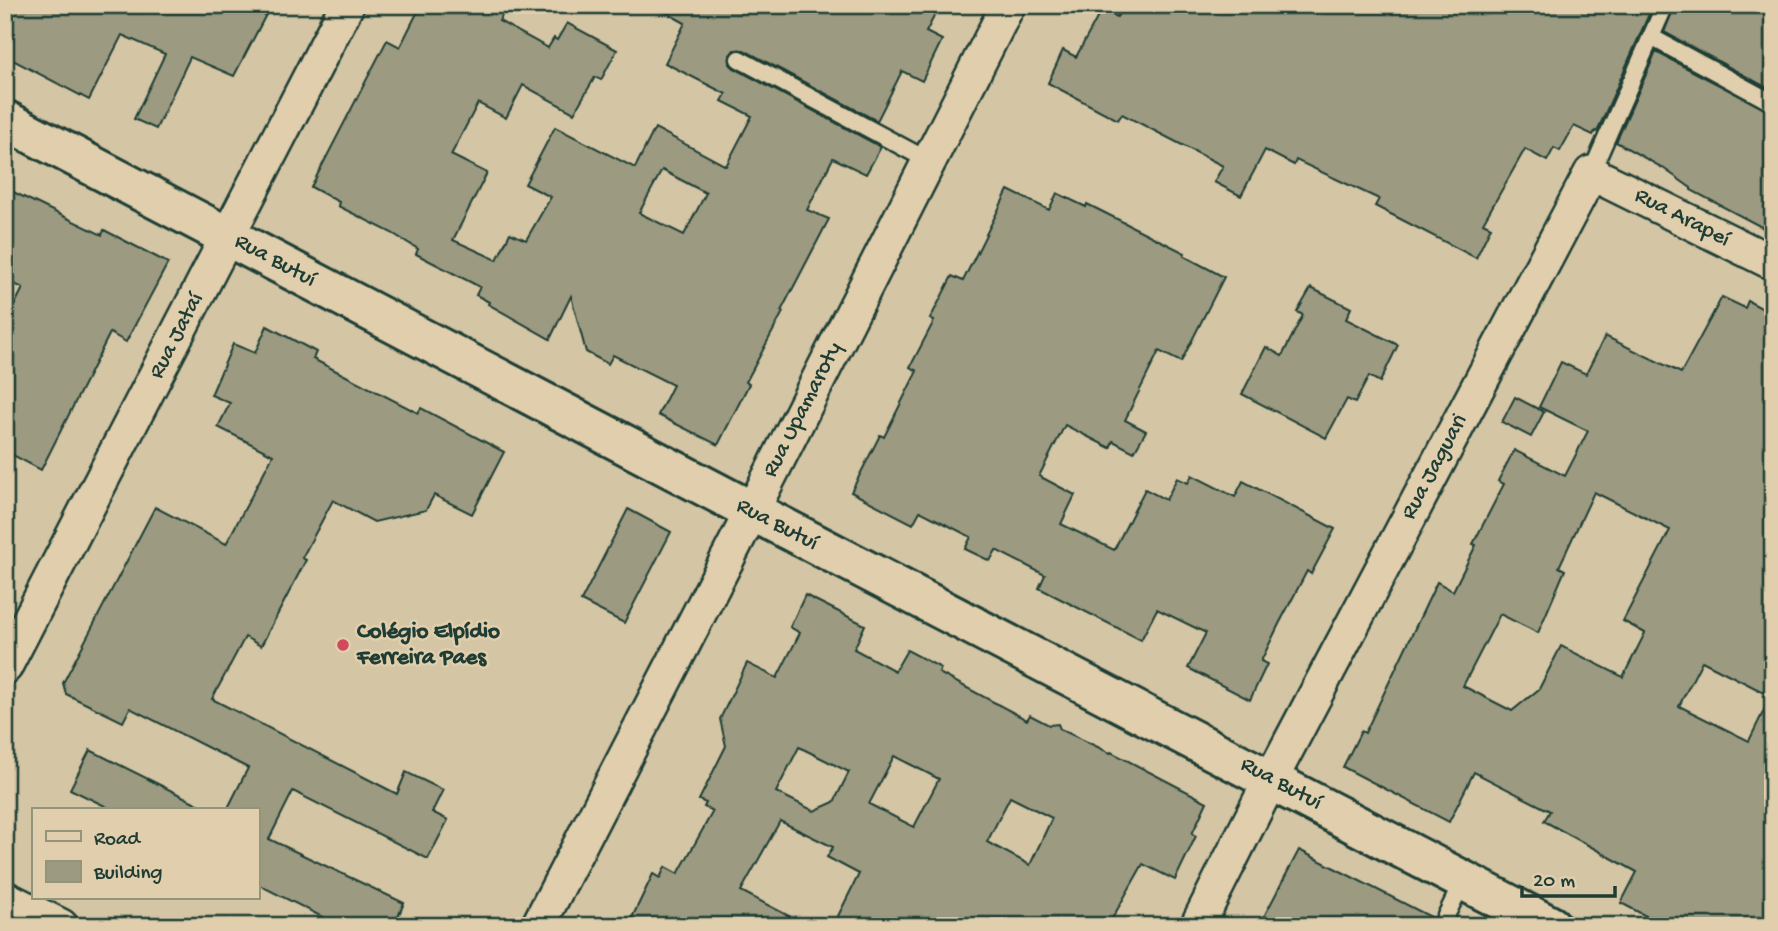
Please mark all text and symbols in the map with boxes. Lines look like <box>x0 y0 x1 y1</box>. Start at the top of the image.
street label: Rua Arapeí <box>1630 182 1735 254</box>
street label: Rua Butuí <box>229 228 321 294</box>
street label: Rua Jataí <box>144 287 211 384</box>
street label: Rua Upamaroty <box>757 338 849 482</box>
street label: Rua Jaguari <box>1396 410 1474 524</box>
street label: Rua Butuí <box>731 493 824 558</box>
place label: Colégio Elpídio Ferreira Paes <box>356 619 500 672</box>
marker: Colégio Elpídio Ferreira Paes <box>335 637 351 653</box>
street label: Rua Butuí <box>1235 751 1327 817</box>
legend <box>32 808 259 900</box>
text: Road <box>94 828 142 853</box>
scale bar <box>1522 854 1615 898</box>
text: Building <box>93 862 163 887</box>
text: 20 m <box>1533 870 1575 895</box>

